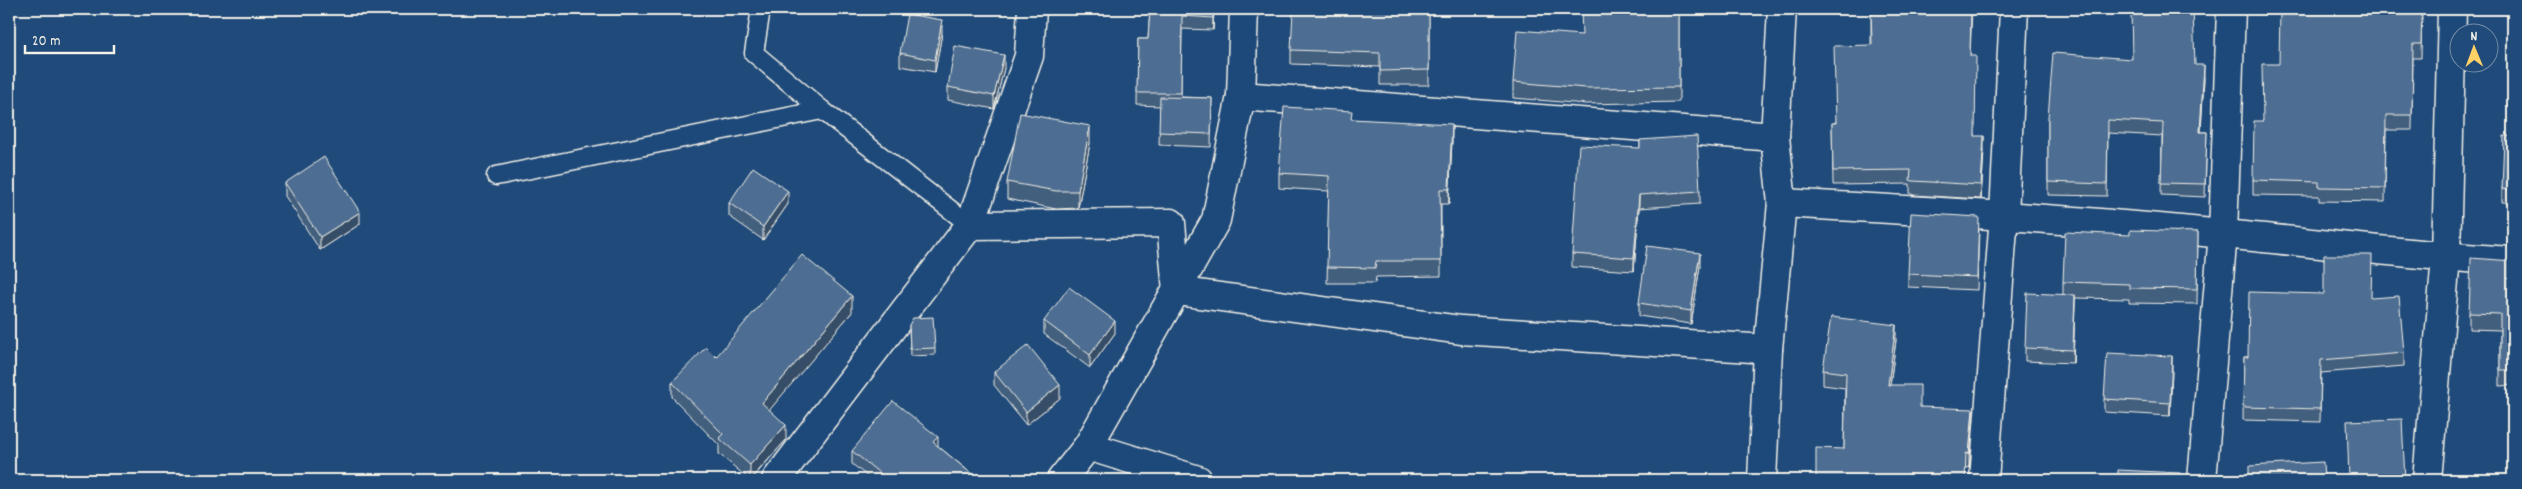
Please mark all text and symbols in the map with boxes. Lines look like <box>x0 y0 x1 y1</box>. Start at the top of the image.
scale bar <box>25 22 114 54</box>
north arrow <box>2450 22 2500 72</box>
text: N <box>2470 27 2478 47</box>
text: 20 m <box>32 31 60 53</box>

